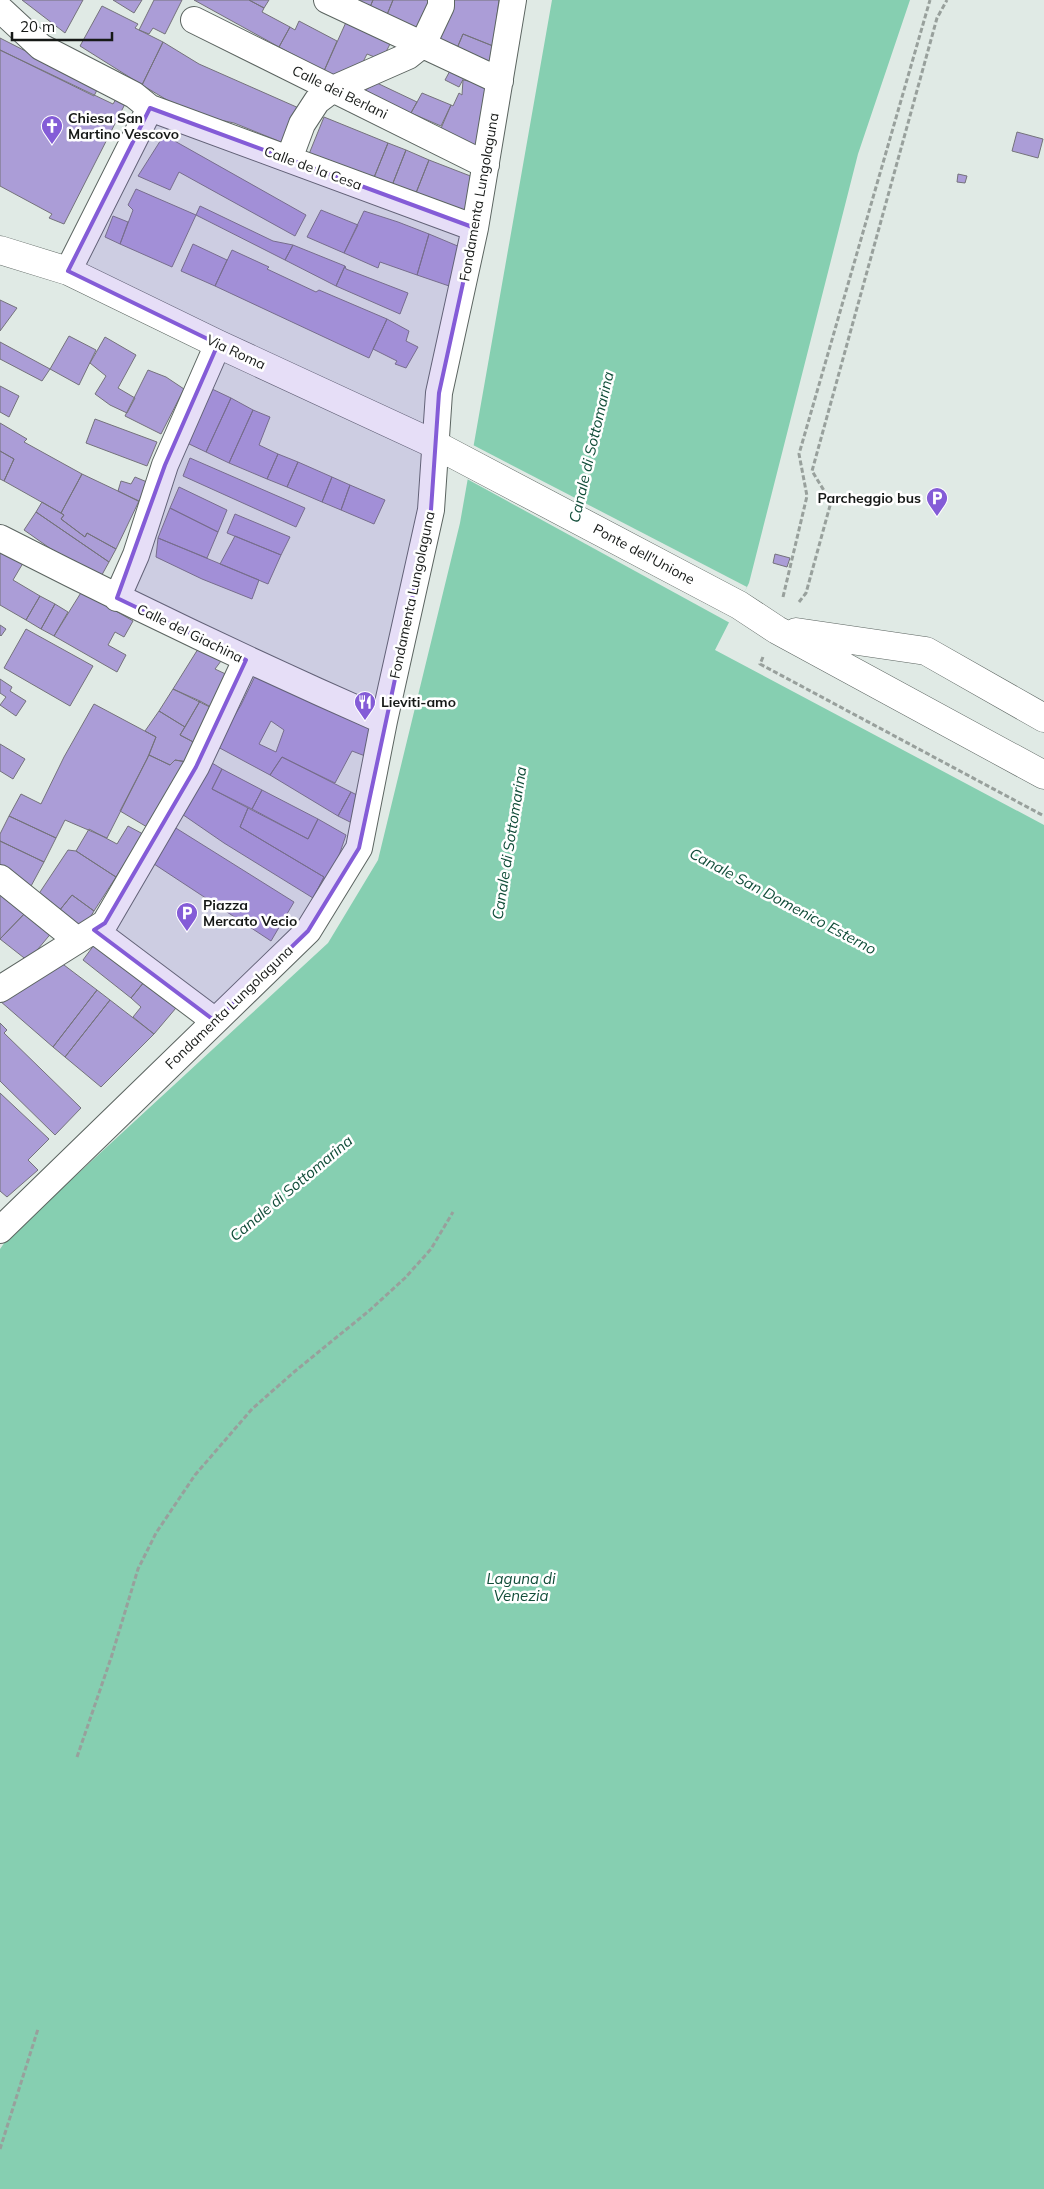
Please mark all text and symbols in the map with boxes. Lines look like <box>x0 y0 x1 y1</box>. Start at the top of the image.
scale bar <box>12 10 112 42</box>
text: 20 m <box>20 17 55 36</box>
street label: Calle dei Berlani <box>289 61 391 123</box>
place label: Chiesa San Martino Vescovo <box>68 109 179 143</box>
street label: Fondamenta Lungolaguna <box>455 111 503 283</box>
church icon: Chiesa San Martino Vescovo <box>40 114 64 145</box>
street label: Calle de la Cesa <box>262 142 364 194</box>
street label: Via Roma <box>203 330 269 374</box>
water label: Canale di Sottomarina <box>564 370 618 524</box>
parking icon: Parcheggio bus <box>925 486 949 517</box>
place label: Parcheggio bus <box>818 489 921 507</box>
street label: Fondamenta Lungolaguna <box>385 510 439 680</box>
street label: Ponte dell'Unione <box>590 520 698 588</box>
street label: Calle del Giachina <box>134 600 246 666</box>
restaurant icon: Lieviti-amo <box>353 690 377 721</box>
place label: Lieviti-amo <box>381 693 456 711</box>
water label: Canale di Sottomarina <box>488 765 530 921</box>
water label: Canale San Domenico Esterno <box>686 844 880 959</box>
place label: Piazza Mercato Vecio <box>203 896 297 930</box>
parking icon: Piazza Mercato Vecio <box>175 901 199 932</box>
street label: Fondamenta Lungolaguna <box>161 941 297 1073</box>
water label: Canale di Sottomarina <box>226 1131 356 1245</box>
water label: Laguna di Venezia <box>486 1569 556 1605</box>

